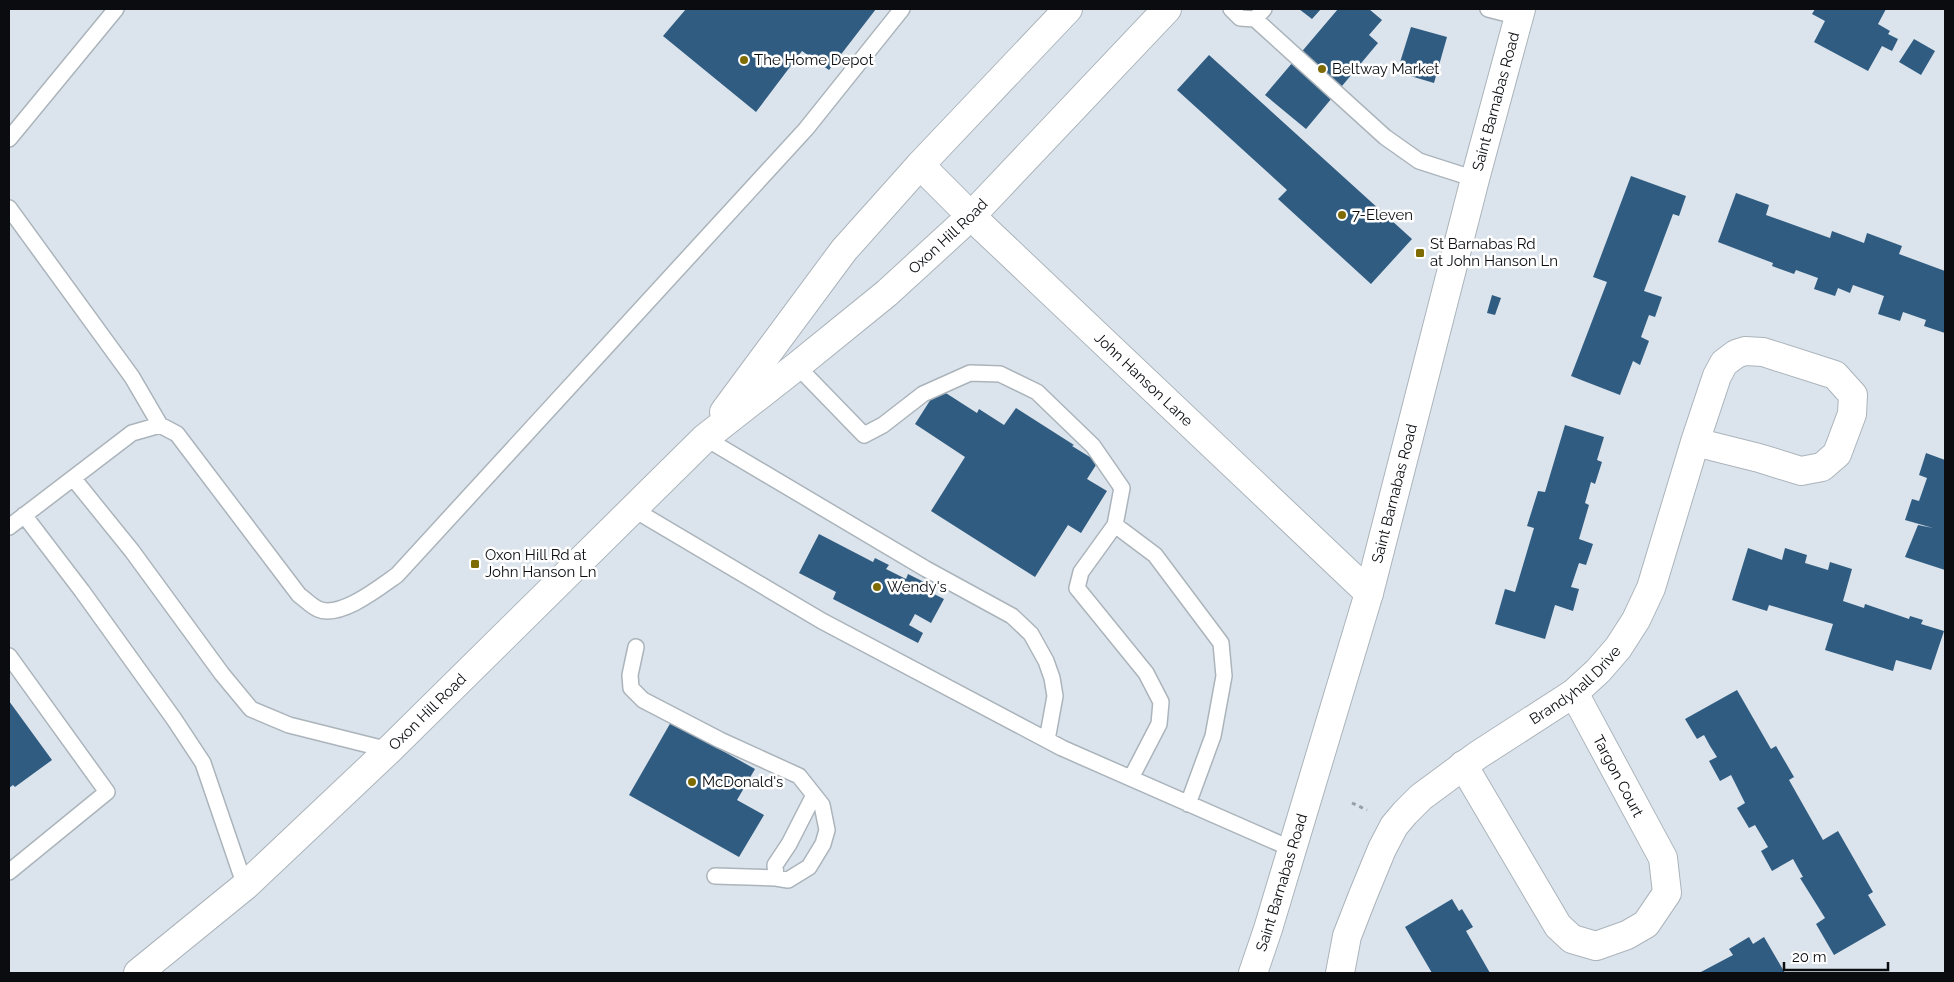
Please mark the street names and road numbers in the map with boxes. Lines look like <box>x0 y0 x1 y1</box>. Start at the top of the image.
street label: Saint Barnabas Road <box>1469 30 1523 173</box>
street label: Oxon Hill Road <box>905 195 991 278</box>
street label: John Hanson Lane <box>1091 329 1197 430</box>
street label: Saint Barnabas Road <box>1368 422 1421 565</box>
street label: Brandyhall Drive <box>1526 642 1625 728</box>
street label: Oxon Hill Road <box>385 670 470 754</box>
street label: Targon Court <box>1589 732 1647 820</box>
street label: Saint Barnabas Road <box>1252 811 1311 954</box>

